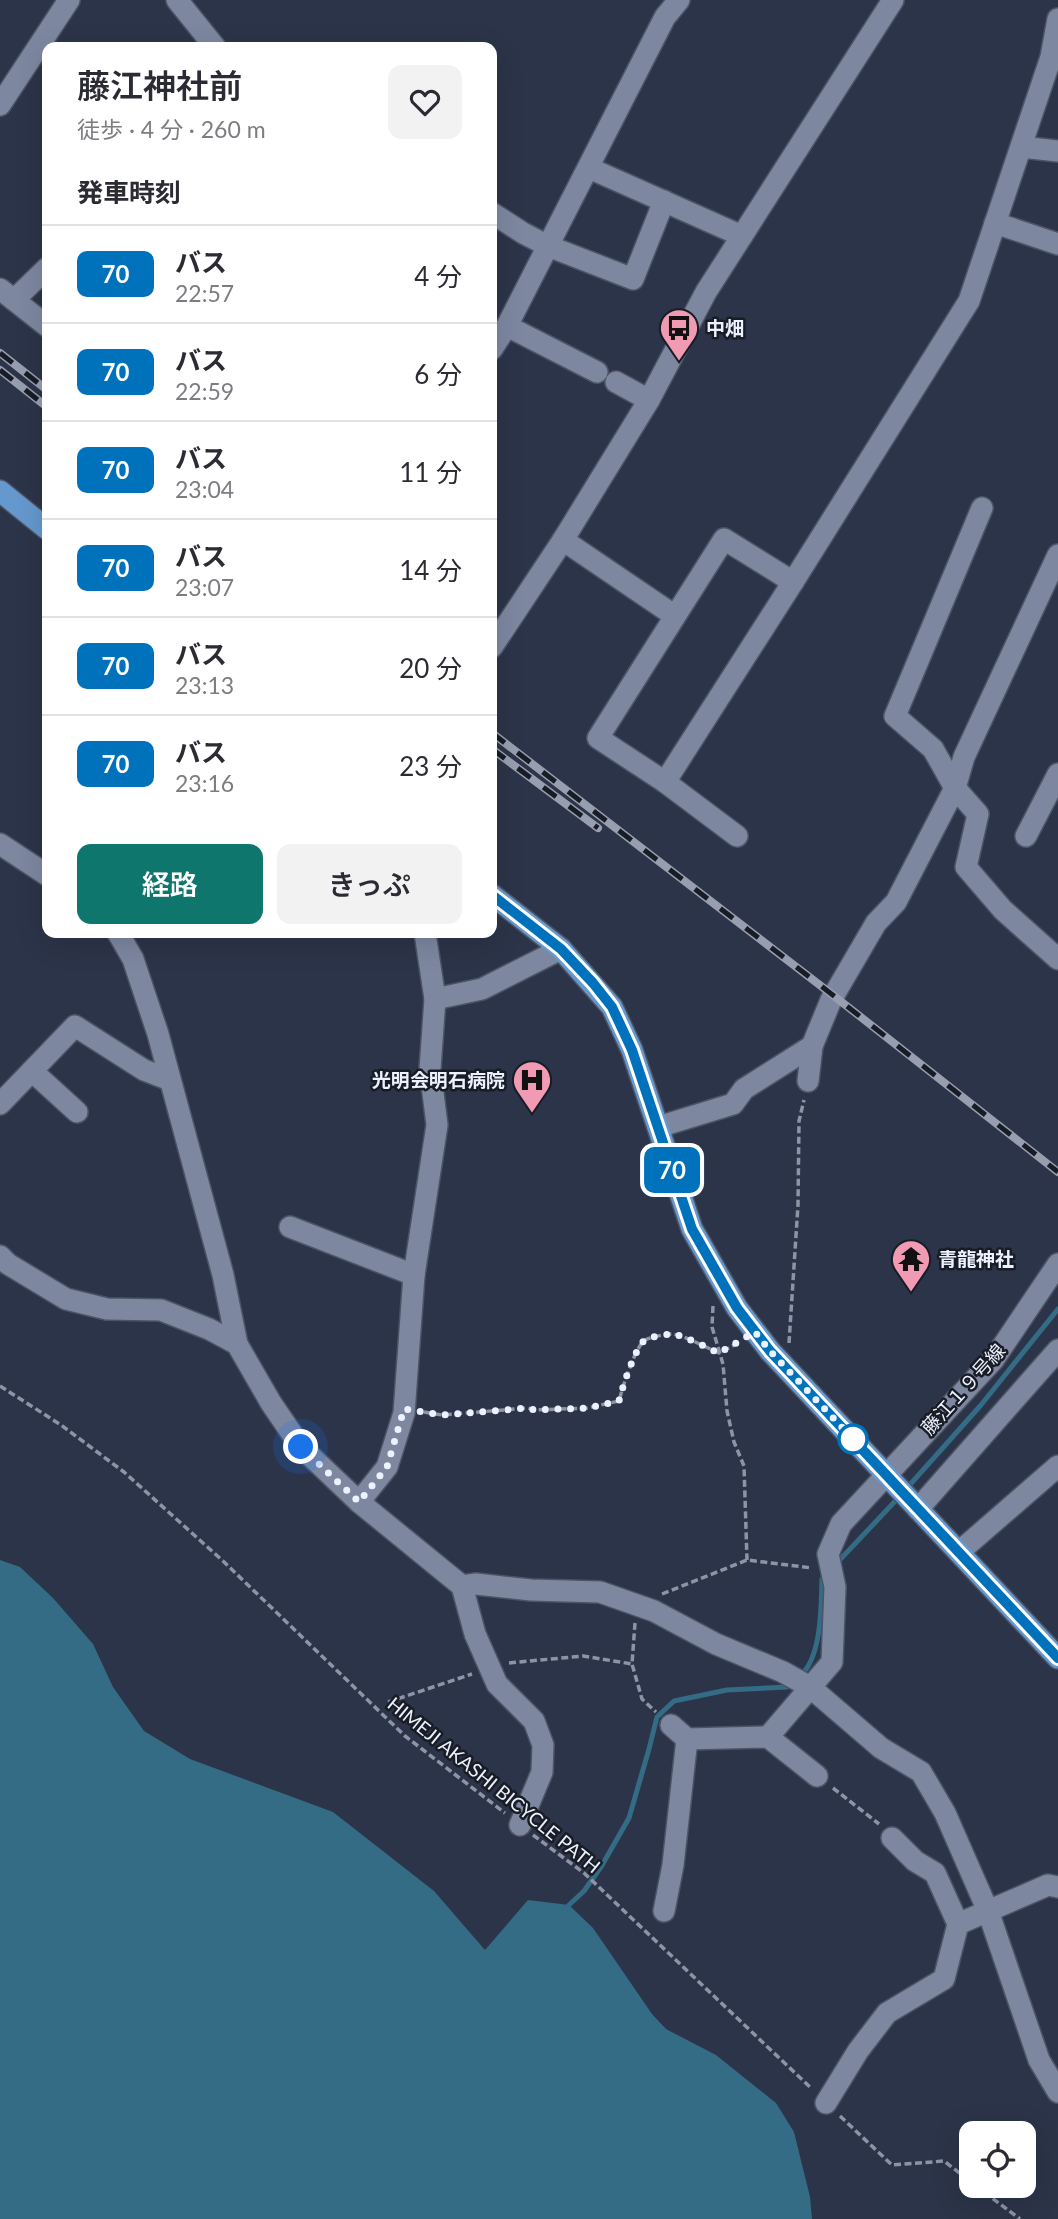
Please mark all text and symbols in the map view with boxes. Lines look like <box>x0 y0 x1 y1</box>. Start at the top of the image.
text: 藤江神社前 <box>77 65 242 105</box>
button: heart <box>388 65 462 139</box>
text: 徒歩 · 4 分 · 260 m <box>77 115 266 143</box>
text: 発車時刻 <box>77 176 181 208</box>
text: バス <box>175 246 227 278</box>
text: 70 <box>102 259 129 288</box>
text: 4 分 <box>414 260 462 292</box>
text: 22:57 <box>175 279 234 307</box>
bus stop icon: 中畑 <box>658 307 700 362</box>
place label: 中畑 <box>706 316 744 339</box>
text: バス <box>175 344 227 376</box>
text: 70 <box>102 357 129 386</box>
text: 6 分 <box>414 358 462 390</box>
text: 22:59 <box>175 377 234 405</box>
text: バス <box>175 442 227 474</box>
text: 70 <box>102 455 129 484</box>
text: 11 分 <box>399 456 462 488</box>
text: 23:04 <box>175 475 234 503</box>
text: バス <box>175 540 227 572</box>
text: 70 <box>102 553 129 582</box>
text: 14 分 <box>399 554 462 586</box>
text: 23:07 <box>175 573 234 601</box>
text: バス <box>175 638 227 670</box>
text: 70 <box>102 651 129 680</box>
text: 20 分 <box>399 652 462 684</box>
text: 23:13 <box>175 671 234 699</box>
text: バス <box>175 736 227 768</box>
text: 70 <box>102 749 129 778</box>
text: 23 分 <box>399 750 462 782</box>
text: 23:16 <box>175 769 234 797</box>
button: 経路 <box>77 844 263 924</box>
button: きっぷ <box>277 844 462 924</box>
hospital icon: 光明会明石病院 <box>511 1059 553 1114</box>
place label: 光明会明石病院 <box>372 1068 505 1091</box>
line badge: 70 <box>640 1147 704 1193</box>
text: 70 <box>658 1155 686 1184</box>
temple icon: 青龍神社 <box>890 1238 932 1293</box>
place label: 青龍神社 <box>938 1247 1014 1270</box>
street label: 藤江１９号線 <box>916 1339 1009 1439</box>
unlabelled marker <box>838 1424 868 1454</box>
your location <box>283 1429 318 1464</box>
street label: HIMEJI AKASHI BICYCLE PATH <box>383 1692 605 1877</box>
map controls <box>959 2121 1036 2198</box>
button: locate <box>959 2121 1036 2198</box>

